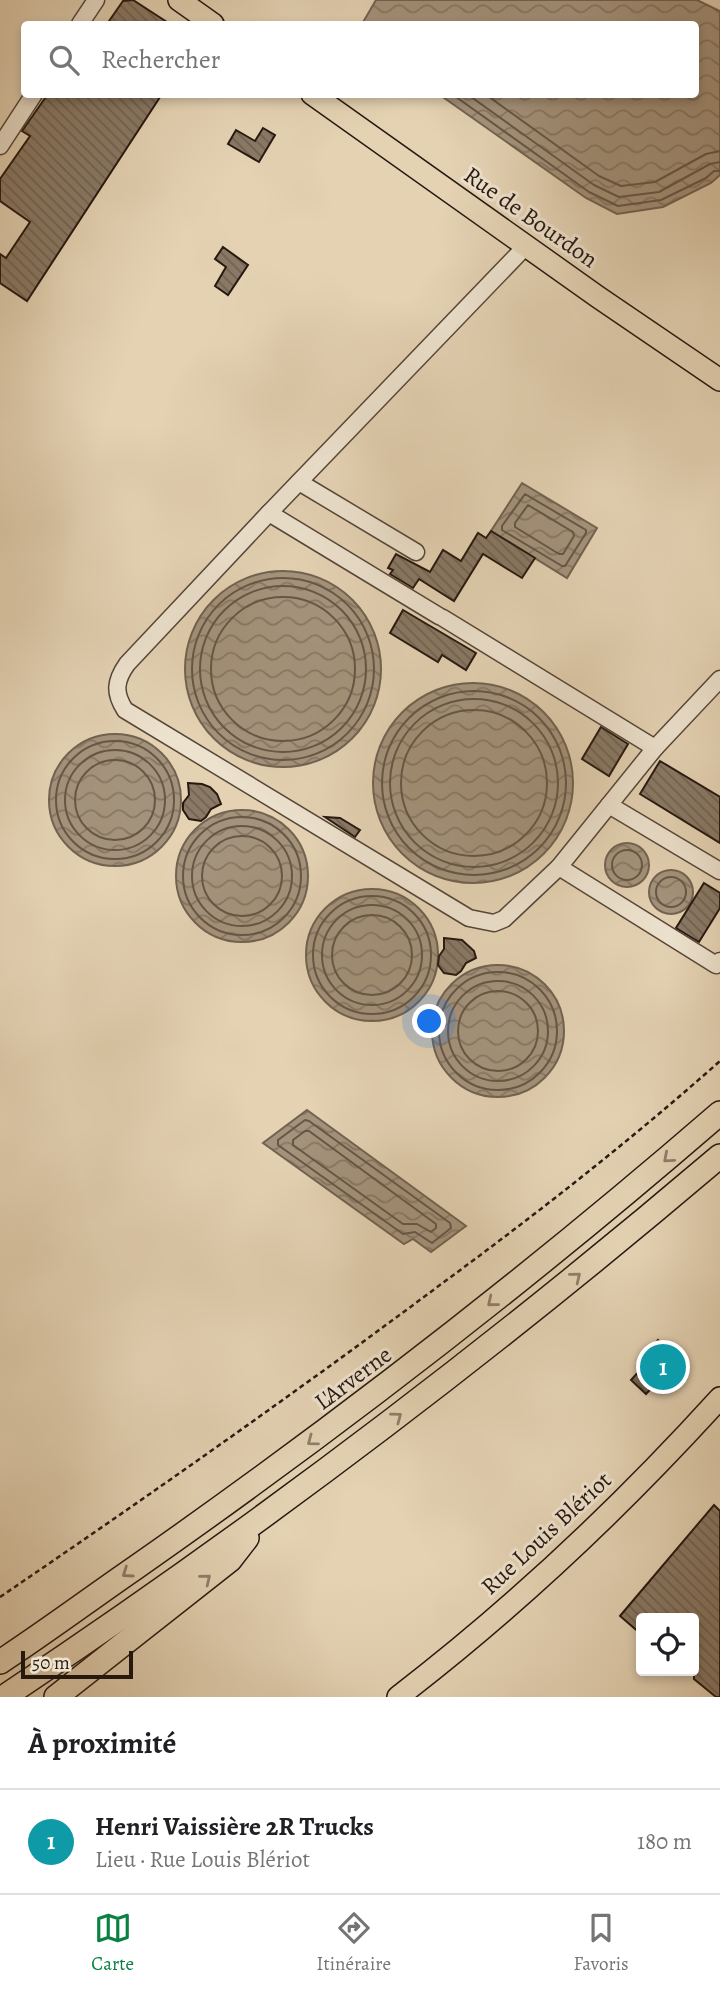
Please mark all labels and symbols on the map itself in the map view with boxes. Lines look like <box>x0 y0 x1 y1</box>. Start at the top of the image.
street label: Rue de Bourdon <box>458 159 604 275</box>
your location <box>412 1004 446 1038</box>
one-way arrow <box>664 1150 677 1162</box>
one-way arrow <box>568 1273 580 1286</box>
one-way arrow <box>488 1294 501 1306</box>
street label: L'Arverne <box>308 1338 398 1418</box>
pin: 1 <box>640 1341 686 1393</box>
one-way arrow <box>389 1413 401 1426</box>
one-way arrow <box>307 1432 320 1445</box>
street label: Rue Louis Blériot <box>474 1464 618 1602</box>
one-way arrow <box>122 1565 135 1577</box>
one-way arrow <box>198 1575 211 1587</box>
scale bar <box>21 1648 133 1680</box>

